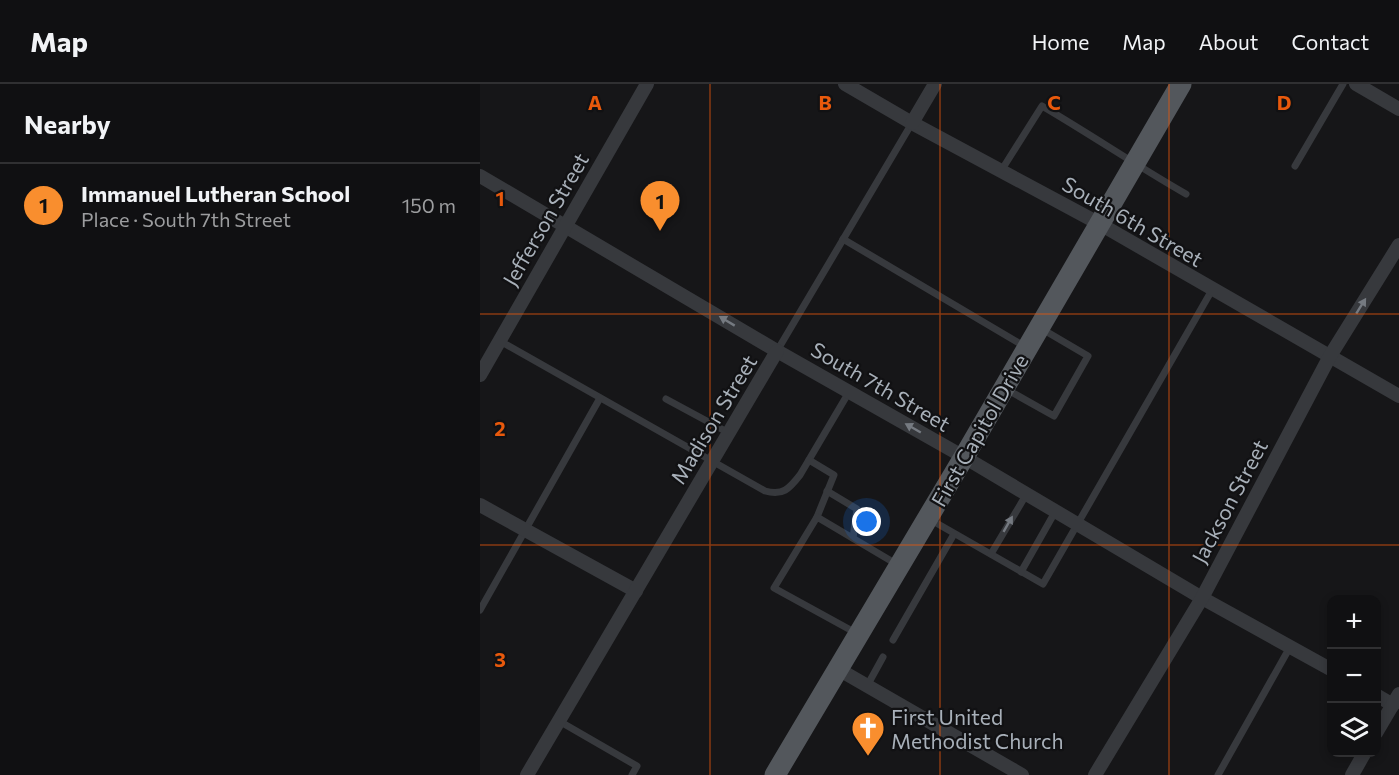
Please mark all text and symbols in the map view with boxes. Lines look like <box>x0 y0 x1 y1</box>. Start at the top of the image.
text: Map <box>30 24 88 58</box>
text: Home <box>1032 29 1089 54</box>
text: Map <box>1122 29 1166 54</box>
text: About <box>1199 29 1258 54</box>
text: Contact <box>1291 29 1369 54</box>
text: A <box>588 90 602 114</box>
text: B <box>818 90 832 114</box>
text: C <box>1047 90 1061 114</box>
text: D <box>1277 90 1291 114</box>
text: Nearby <box>24 108 111 139</box>
street label: Jefferson Street <box>497 148 593 290</box>
street label: South 6th Street <box>1058 171 1208 271</box>
text: Immanuel Lutheran School <box>81 180 350 207</box>
pin: 1 <box>640 182 680 231</box>
text: 1 <box>495 186 505 210</box>
text: 1 <box>39 193 48 217</box>
text: 150 m <box>402 193 456 217</box>
text: Place · South 7th Street <box>81 207 291 231</box>
one-way arrow <box>1355 298 1366 314</box>
one-way arrow <box>718 316 735 326</box>
street label: South 7th Street <box>807 336 955 436</box>
street label: First Capitol Drive <box>925 349 1033 511</box>
street label: Madison Street <box>665 350 761 488</box>
text: 2 <box>494 416 506 440</box>
one-way arrow <box>905 423 921 434</box>
street label: Jackson Street <box>1186 435 1272 567</box>
your location <box>852 507 881 536</box>
one-way arrow <box>1003 516 1014 532</box>
map controls <box>1327 595 1381 757</box>
button: + <box>1327 595 1381 649</box>
text: 3 <box>494 647 506 671</box>
button: − <box>1327 649 1381 703</box>
button: layers <box>1327 703 1381 757</box>
place label: First United Methodist Church <box>891 704 1063 753</box>
church icon: First United Methodist Church <box>850 710 886 757</box>

